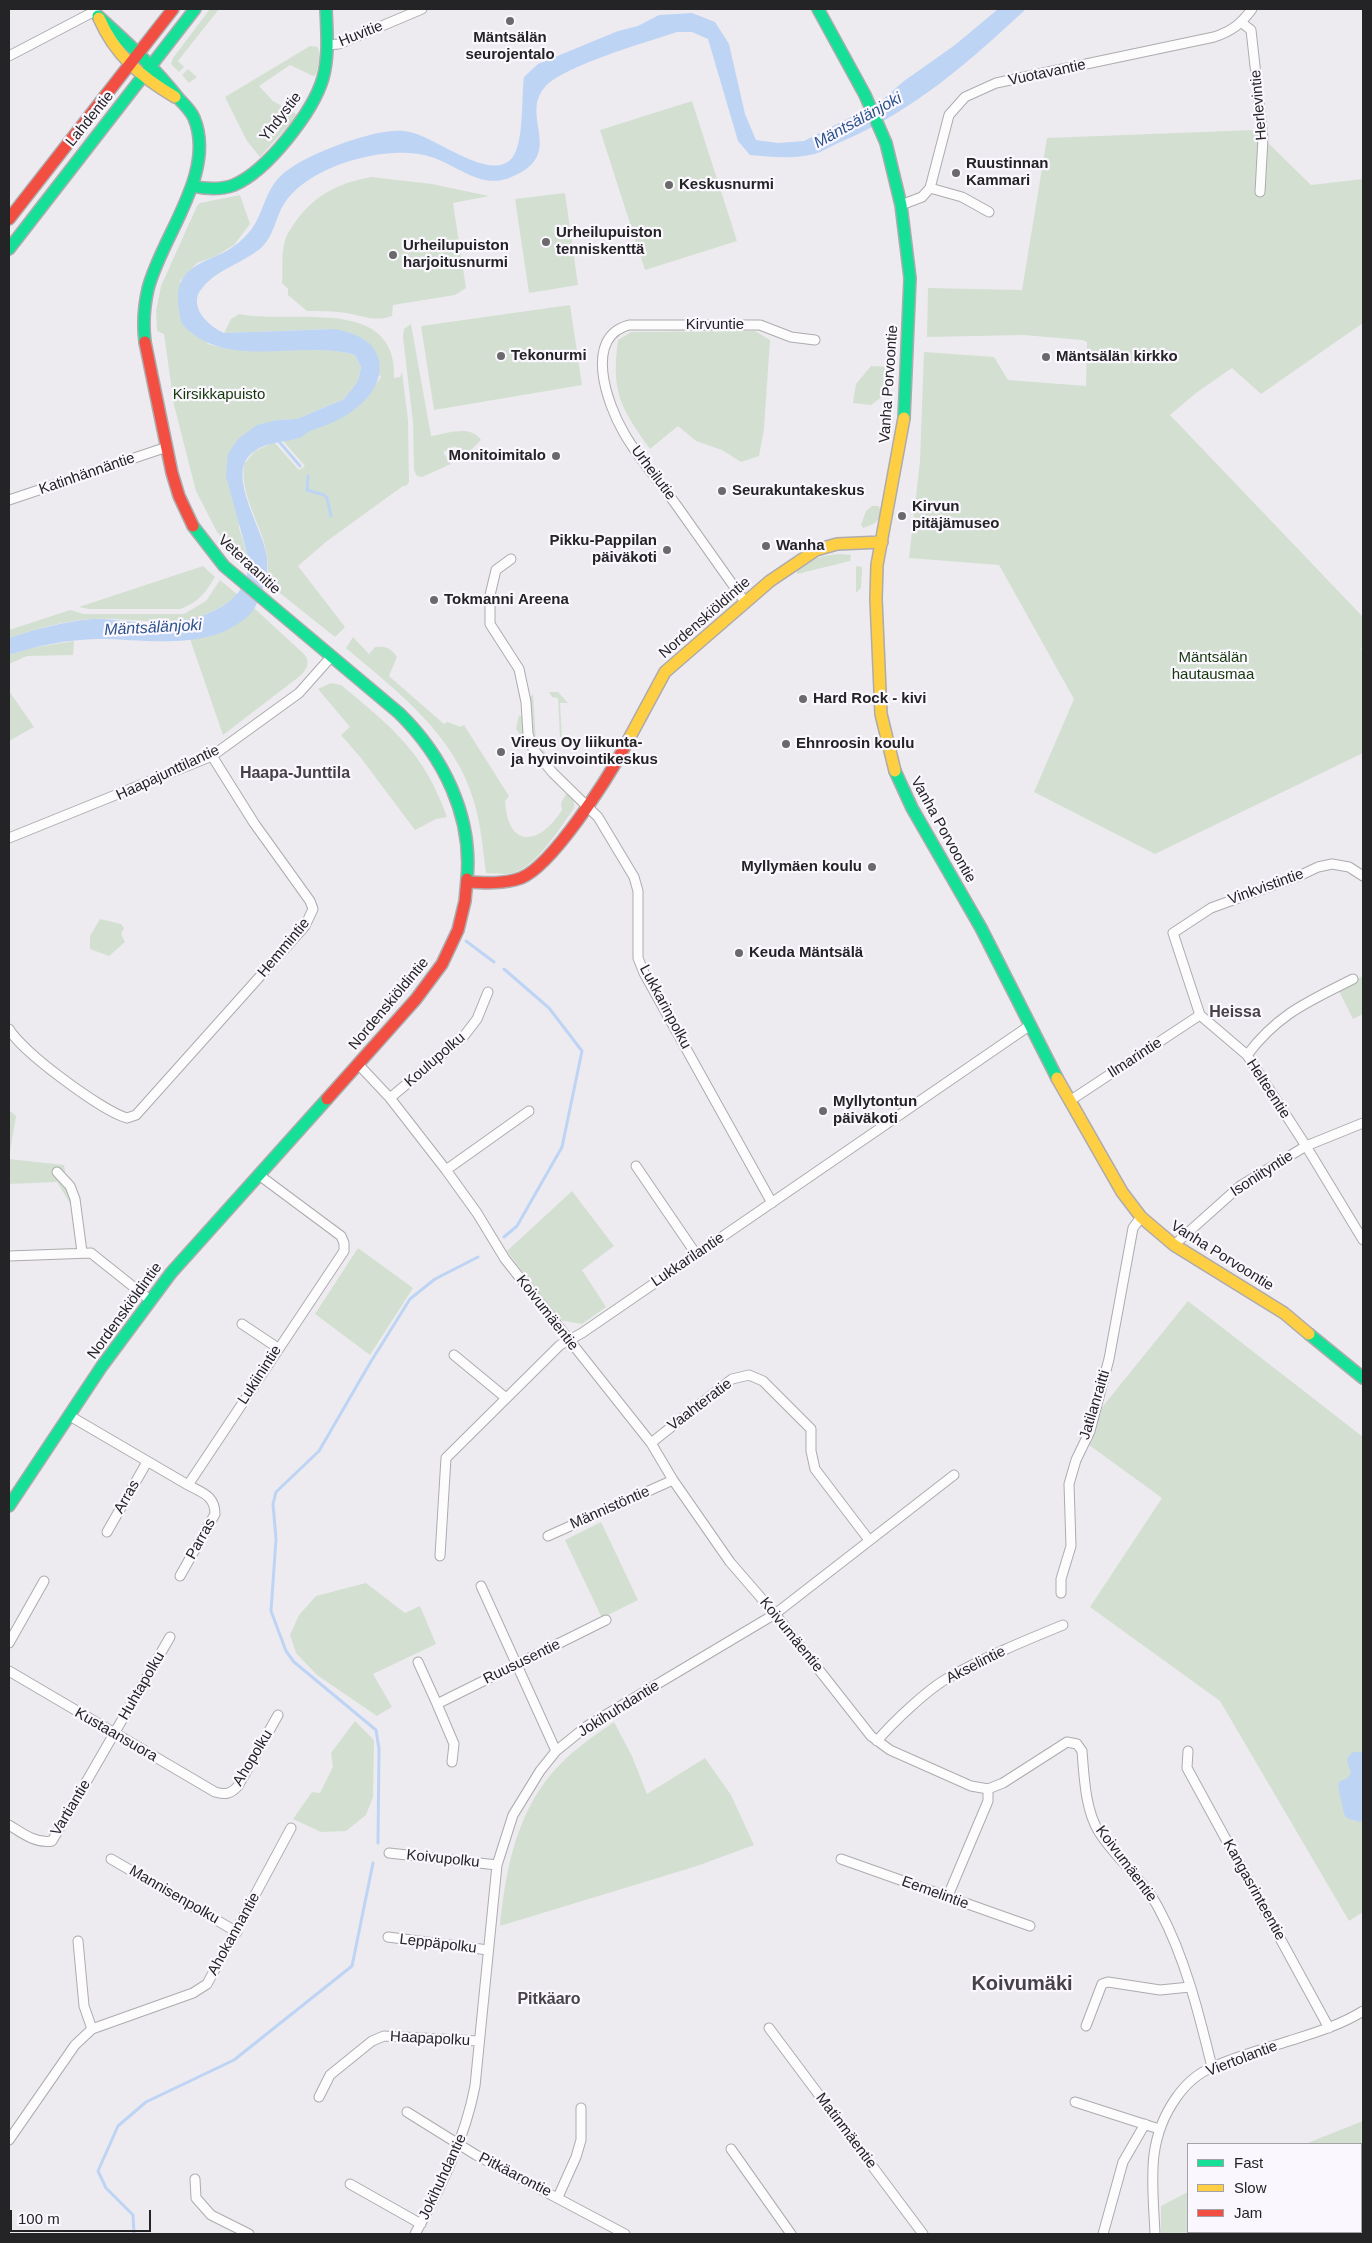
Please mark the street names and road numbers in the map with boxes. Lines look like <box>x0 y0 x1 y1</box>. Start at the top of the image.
street label: Huvitie <box>336 17 386 51</box>
street label: Vuotavantie <box>1007 56 1087 90</box>
street label: Herlevintie <box>1247 69 1271 141</box>
street label: Lahdentie <box>62 88 118 150</box>
street label: Yhdystie <box>256 89 306 145</box>
street label: Kirvuntie <box>686 316 744 334</box>
street label: Vanha Porvoontie <box>876 324 902 444</box>
street label: Urheilutie <box>627 442 679 504</box>
street label: Katinhännäntie <box>37 449 137 499</box>
street label: Veteraanitie <box>214 531 284 599</box>
street label: Nordenskiöldintie <box>656 573 754 663</box>
street label: Haapajunttilantie <box>114 741 222 805</box>
street label: Vanha Porvoontie <box>906 774 980 886</box>
street label: Vinkvistintie <box>1226 865 1306 909</box>
street label: Hemmintie <box>254 915 314 981</box>
street label: Nordenskiöldintie <box>345 954 433 1054</box>
street label: Lukkarinpolku <box>635 962 695 1052</box>
street label: Koulupolku <box>401 1029 469 1091</box>
street label: Ilmarintie <box>1105 1034 1165 1082</box>
street label: Helteentie <box>1242 1056 1294 1122</box>
street label: Isoniityntie <box>1227 1147 1297 1201</box>
street label: Vanha Porvoontie <box>1167 1217 1277 1295</box>
street label: Lukkarilantie <box>648 1229 728 1291</box>
street label: Nordenskiöldintie <box>84 1259 166 1363</box>
street label: Koivumäentie <box>512 1272 582 1354</box>
street label: Lukiinintie <box>234 1342 286 1408</box>
street label: Jatilanraitti <box>1076 1368 1114 1442</box>
street label: Vaahteratie <box>664 1375 736 1435</box>
street label: Arras <box>110 1477 144 1517</box>
street label: Männistöntie <box>567 1482 653 1534</box>
street label: Parras <box>182 1515 220 1563</box>
street label: Koivumäentie <box>755 1594 827 1676</box>
street label: Ruususentie <box>481 1636 563 1688</box>
street label: Akselintie <box>943 1642 1009 1688</box>
street label: Huhtapolku <box>115 1649 169 1723</box>
street label: Jokihuhdantie <box>575 1677 663 1741</box>
street label: Kustaansuora <box>71 1704 161 1766</box>
street label: Ahopolku <box>229 1727 277 1789</box>
street label: Vartiantie <box>47 1777 95 1839</box>
street label: Koivumäentie <box>1091 1822 1161 1906</box>
street label: Kangasrinteentie <box>1219 1836 1289 1944</box>
street label: Koivupolku <box>406 1846 480 1872</box>
street label: Mannisenpolku <box>126 1862 222 1928</box>
street label: Eemelintie <box>899 1873 971 1913</box>
street label: Ahokannantie <box>204 1890 264 1978</box>
street label: Leppäpolku <box>398 1930 478 1958</box>
street label: Haapapolku <box>390 2028 470 2050</box>
street label: Viertolantie <box>1204 2037 1280 2081</box>
street label: Matinmäentie <box>812 2090 880 2172</box>
street label: Jokihuhdantie <box>415 2131 471 2223</box>
street label: Pitkäarontie <box>476 2149 554 2201</box>

